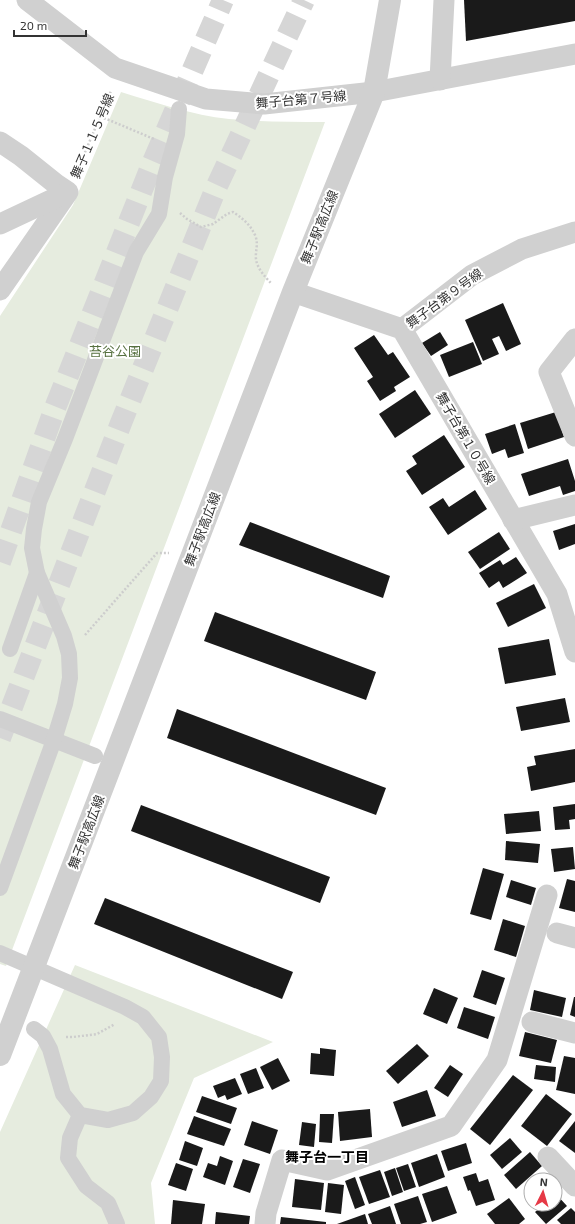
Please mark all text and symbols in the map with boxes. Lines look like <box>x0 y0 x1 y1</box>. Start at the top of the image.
scale bar <box>14 12 86 38</box>
text: 20 m <box>20 18 47 32</box>
street label: 舞子台第７号線 <box>255 87 347 111</box>
street label: 舞子１１５号線 <box>67 91 117 181</box>
street label: 舞子駅高広線 <box>297 188 341 266</box>
street label: 舞子台第９号線 <box>402 265 486 331</box>
park label: 苔谷公園 <box>89 343 141 359</box>
street label: 舞子台第１０号線 <box>433 389 499 487</box>
street label: 舞子駅高広線 <box>181 490 223 568</box>
street label: 舞子駅高広線 <box>65 793 107 871</box>
district label: 舞子台一丁目 <box>285 1148 369 1165</box>
north arrow <box>523 1172 563 1212</box>
text: N <box>539 1175 548 1188</box>

